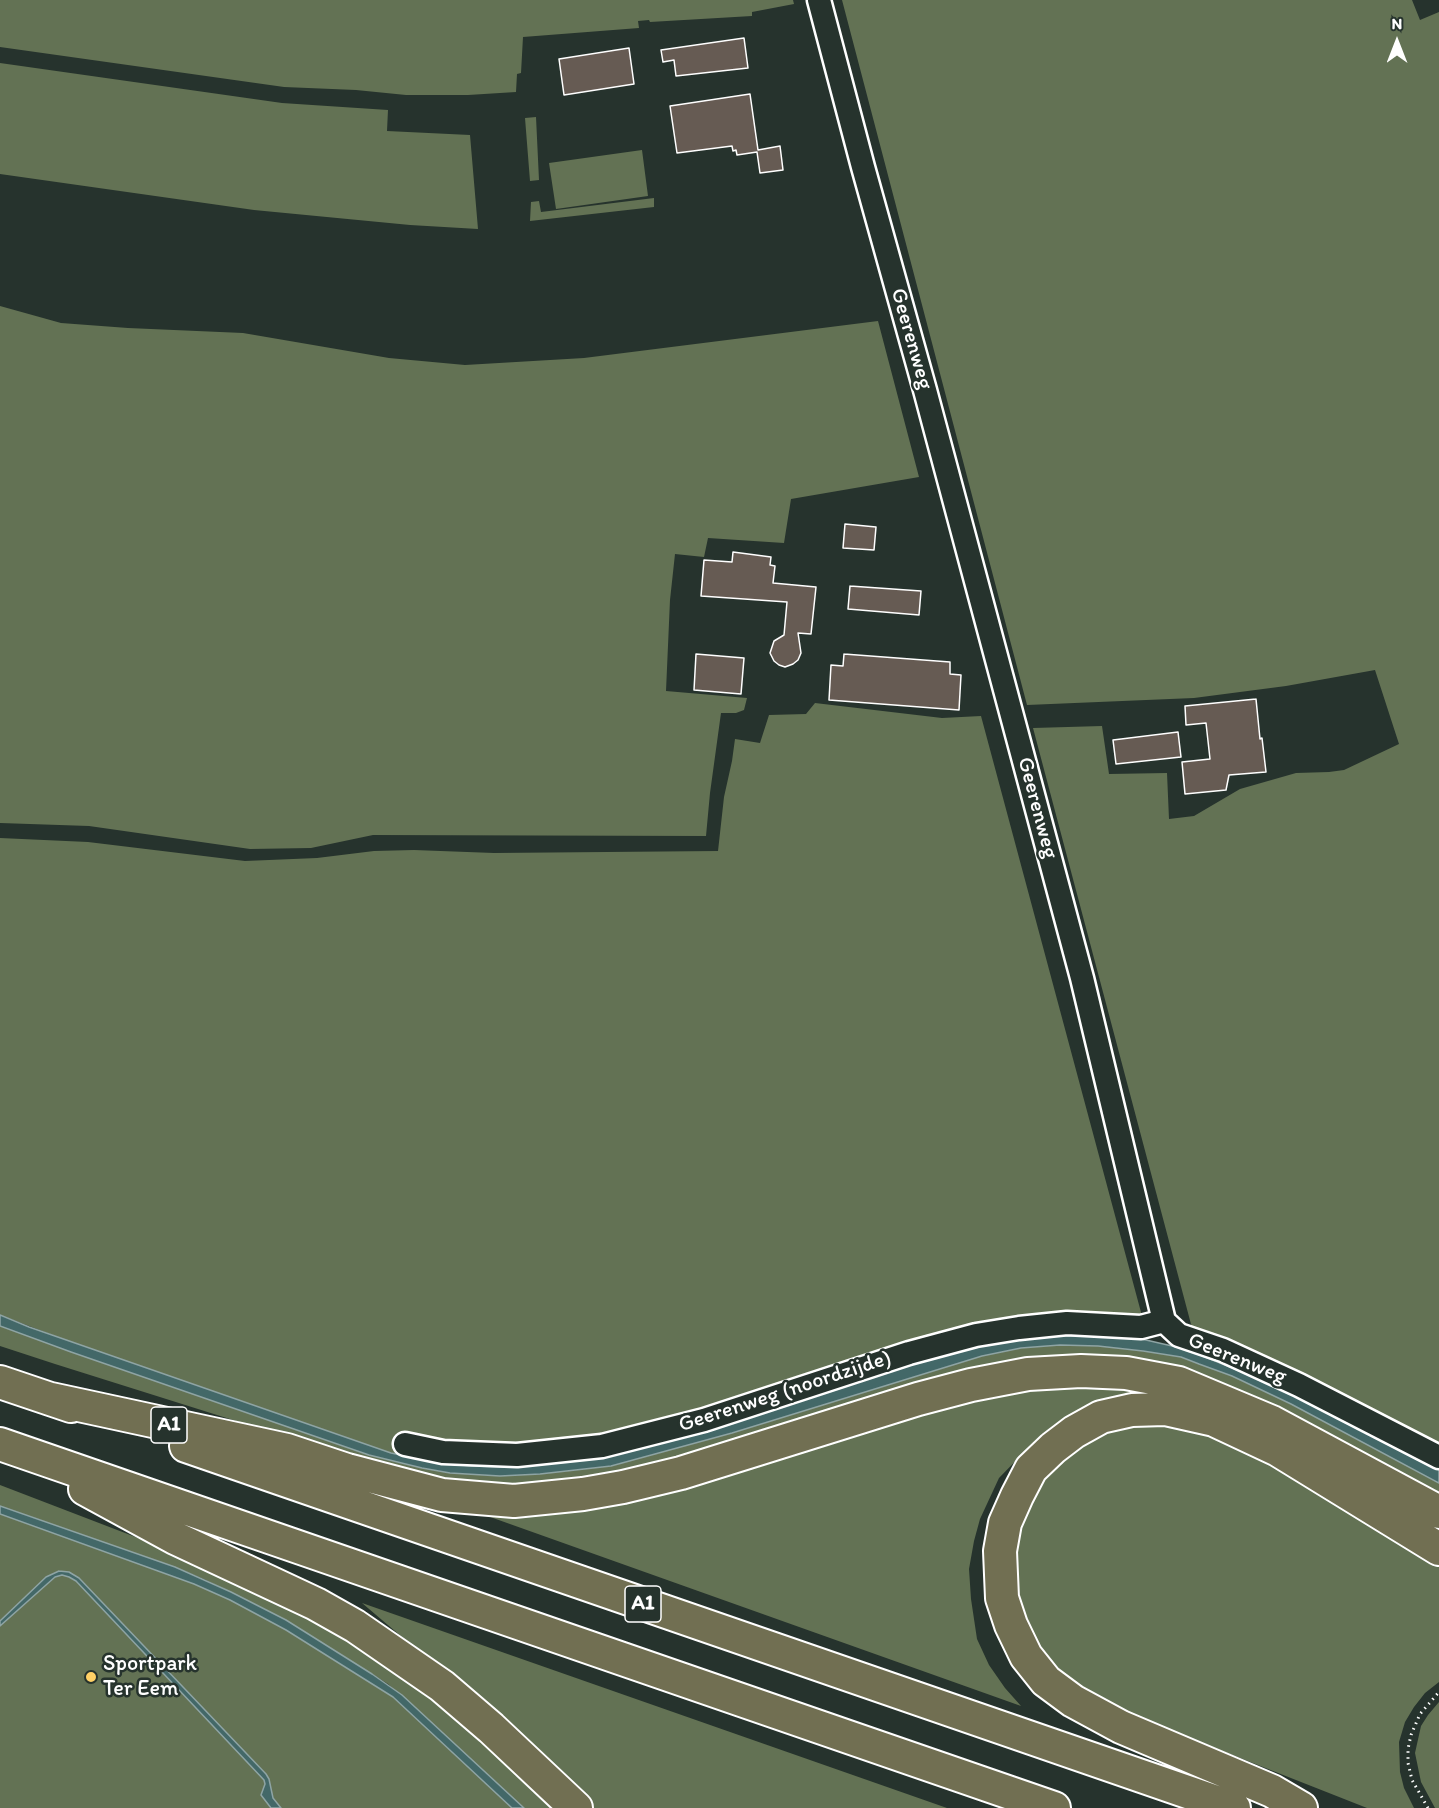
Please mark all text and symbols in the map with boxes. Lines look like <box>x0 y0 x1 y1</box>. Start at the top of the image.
north arrow <box>1367 12 1427 72</box>
text: N <box>1392 14 1402 33</box>
street label: Geerenweg <box>884 285 938 393</box>
street label: Geerenweg <box>1011 754 1063 862</box>
street label: Geerenweg <box>1184 1327 1290 1391</box>
street label: Geerenweg (noordzijde) <box>675 1345 895 1439</box>
road number: A1 <box>151 1407 187 1443</box>
road number: A1 <box>625 1586 661 1622</box>
place label: Sportpark Ter Eem <box>103 1651 197 1702</box>
marker: Sportpark Ter Eem <box>84 1670 98 1684</box>

